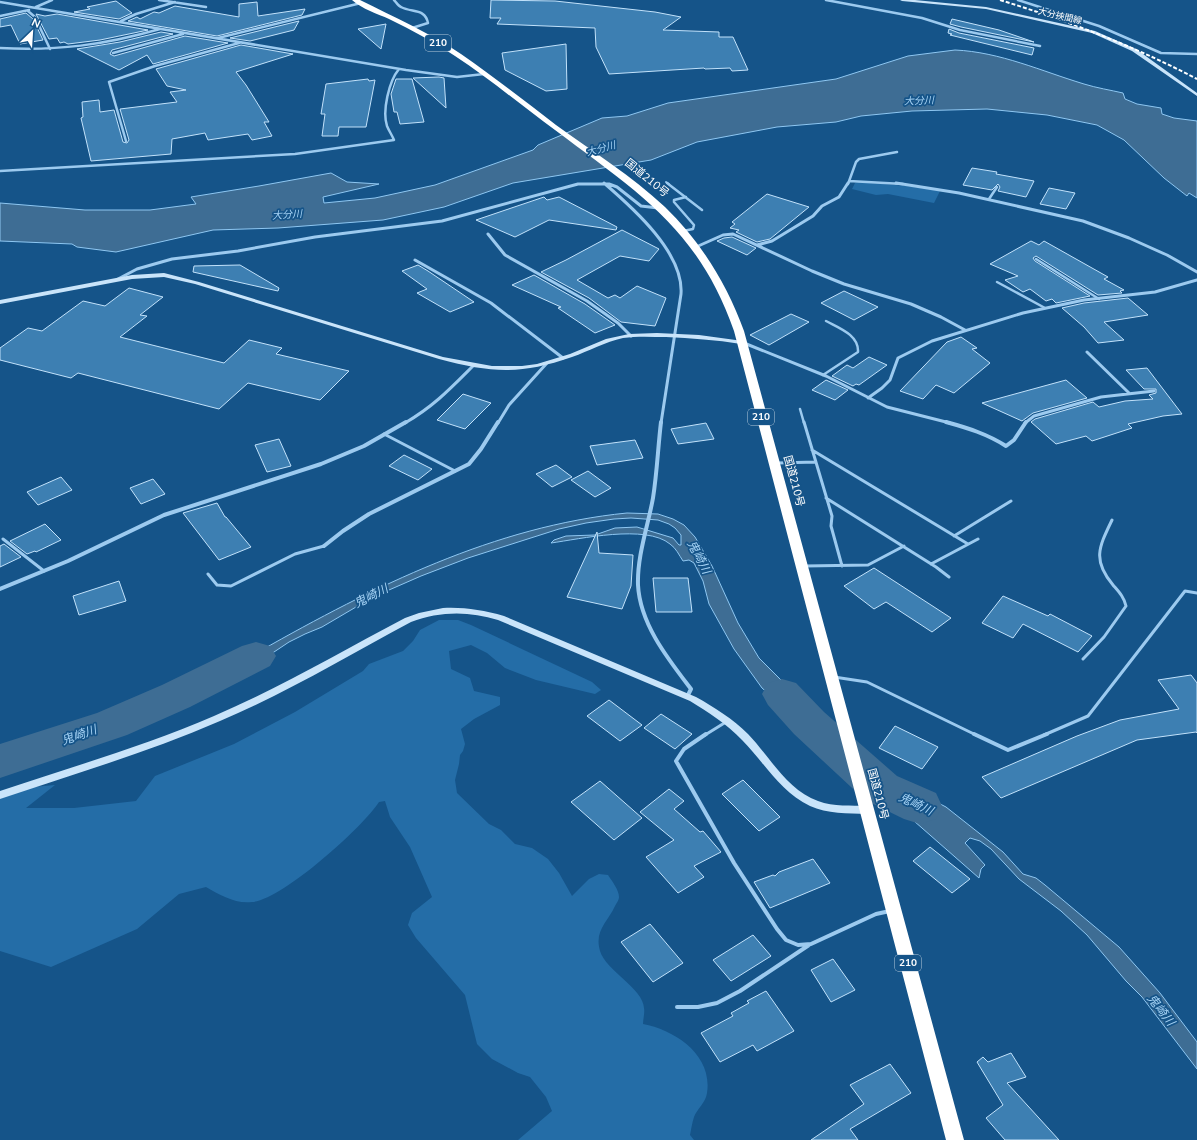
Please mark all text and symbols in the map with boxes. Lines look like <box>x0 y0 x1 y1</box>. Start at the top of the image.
street label: 大分挾間線 <box>1037 5 1084 27</box>
north arrow <box>12 12 52 52</box>
text: N <box>29 15 43 32</box>
road number: 210 <box>425 35 451 51</box>
water label: 大分川 <box>904 93 935 109</box>
water label: 大分川 <box>585 138 618 160</box>
street label: 国道210号 <box>622 156 672 200</box>
water label: 大分川 <box>272 207 303 223</box>
road number: 210 <box>748 409 774 425</box>
street label: 国道210号 <box>780 454 808 508</box>
water label: 鬼崎川 <box>683 537 715 578</box>
water label: 鬼崎川 <box>351 580 392 611</box>
water label: 鬼崎川 <box>59 721 101 748</box>
street label: 国道210号 <box>864 767 892 821</box>
water label: 鬼崎川 <box>896 789 938 820</box>
road number: 210 <box>895 955 921 971</box>
water label: 鬼崎川 <box>1144 991 1180 1031</box>

